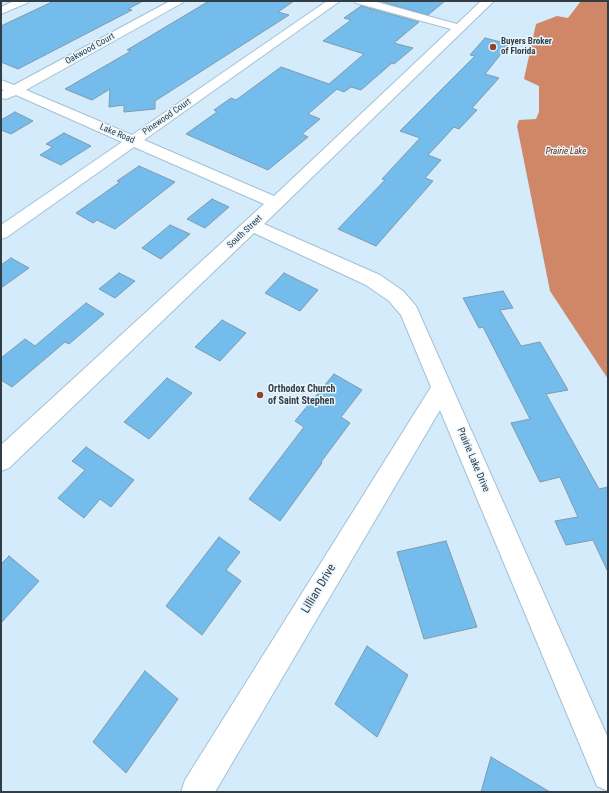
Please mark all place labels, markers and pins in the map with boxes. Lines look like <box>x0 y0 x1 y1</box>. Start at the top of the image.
place label: Buyers Broker of Florida <box>501 37 552 58</box>
marker: Buyers Broker of Florida <box>488 42 498 52</box>
place label: Orthodox Church of Saint Stephen <box>268 383 335 406</box>
marker: Orthodox Church of Saint Stephen <box>255 390 265 400</box>

